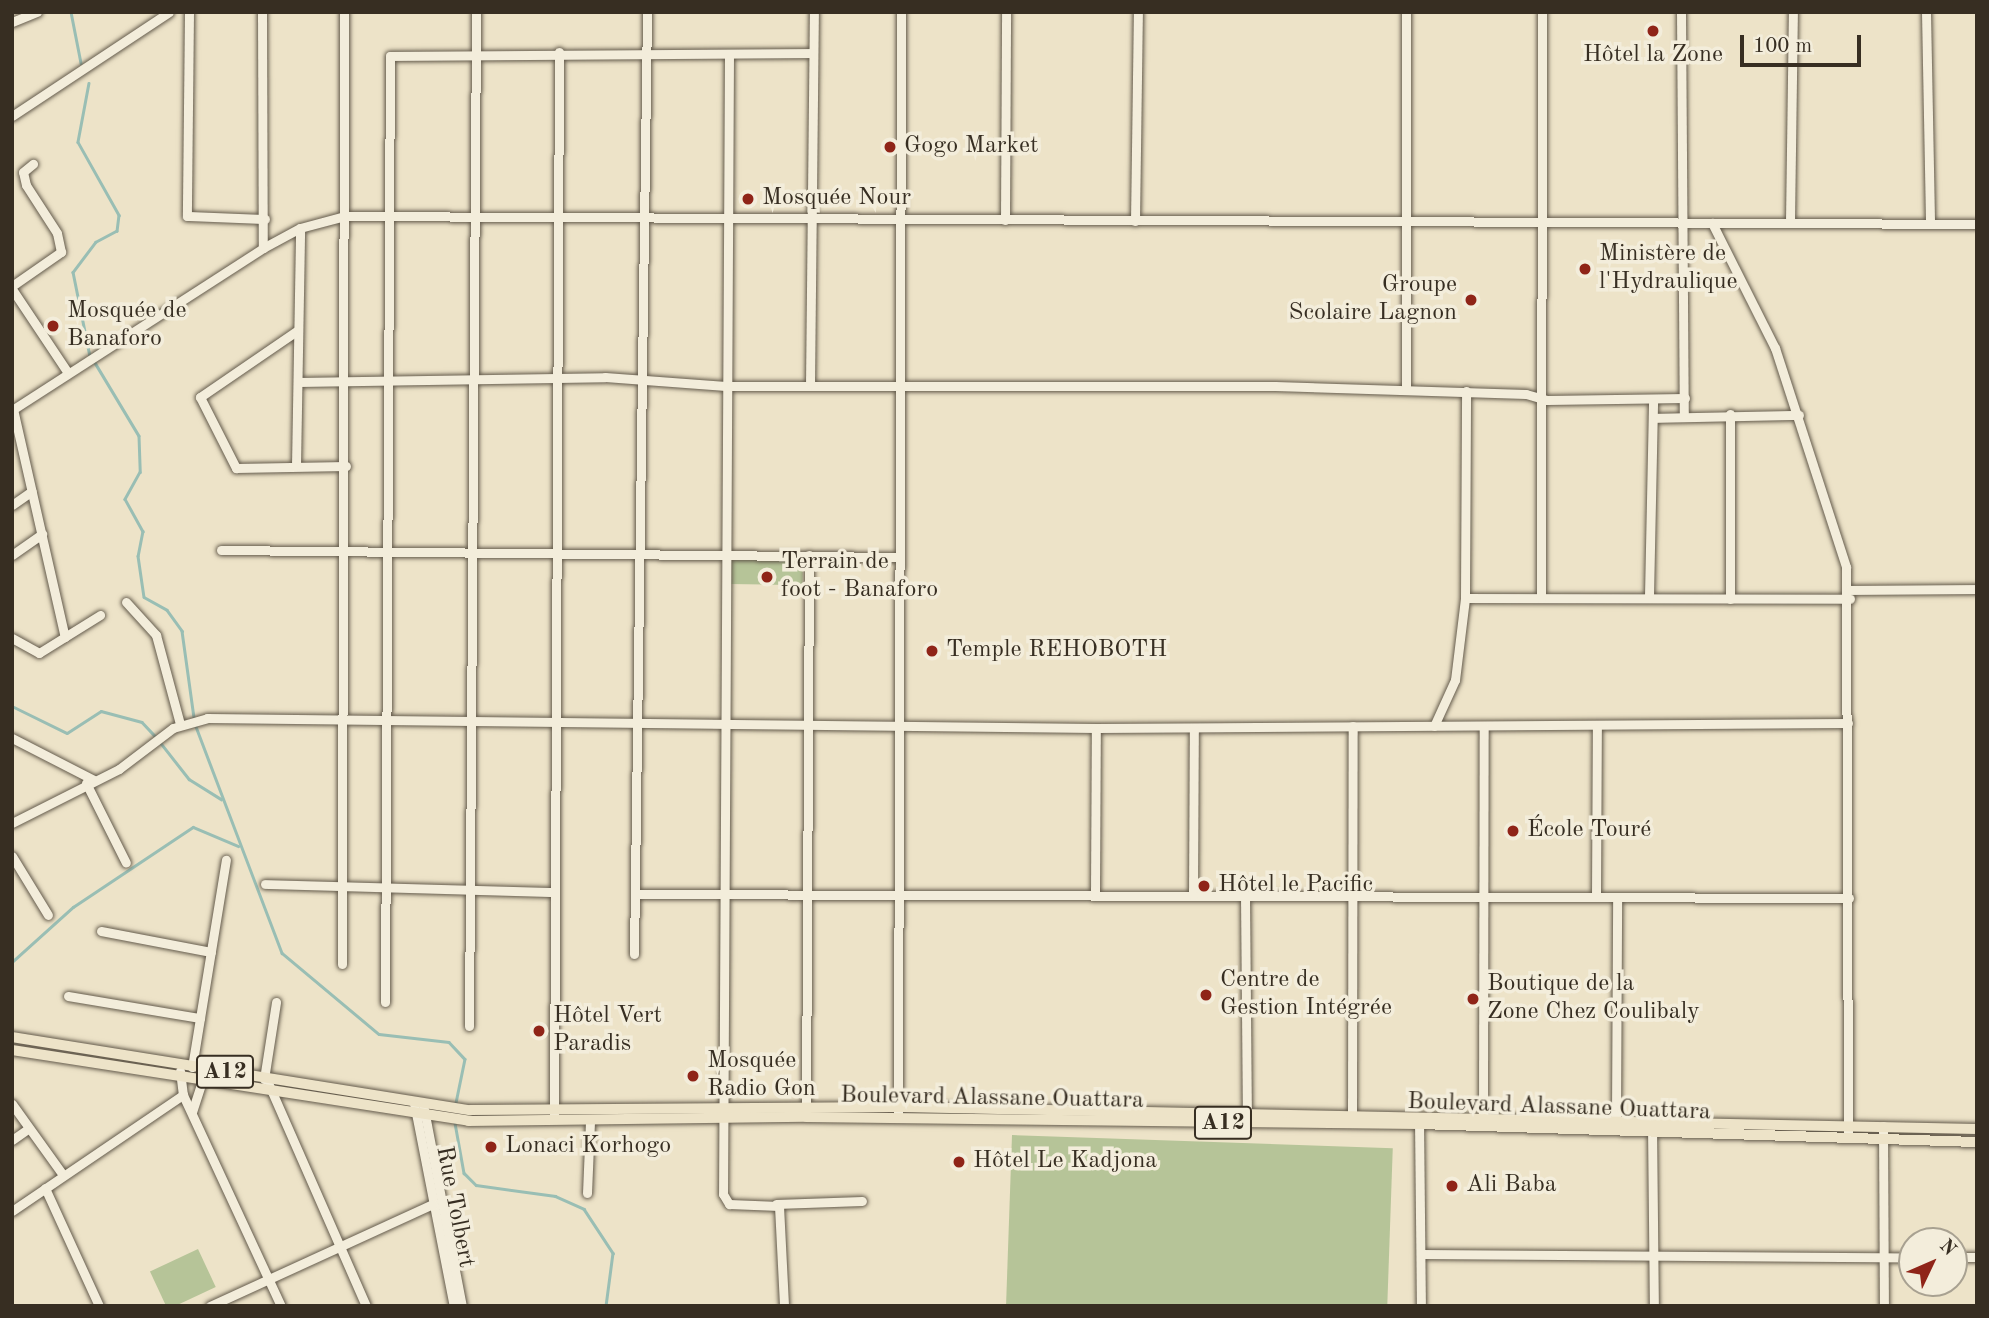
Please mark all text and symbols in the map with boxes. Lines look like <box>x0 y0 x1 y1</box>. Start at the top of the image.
scale bar <box>1744 21 1865 65</box>
marker: Hôtel la Zone <box>1645 23 1661 39</box>
text: 100 m <box>1753 36 1812 57</box>
place label: Hôtel la Zone <box>1583 42 1723 70</box>
place label: Gogo Market <box>904 133 1038 161</box>
marker: Gogo Market <box>882 139 898 155</box>
place label: Mosquée Nour <box>762 185 911 213</box>
marker: Mosquée Nour <box>740 191 756 207</box>
place label: Ministère de l'Hydraulique <box>1599 241 1738 297</box>
marker: Ministère de l'Hydraulique <box>1577 261 1593 277</box>
place label: Groupe Scolaire Lagnon <box>1289 272 1457 328</box>
marker: Groupe Scolaire Lagnon <box>1463 292 1479 308</box>
place label: Mosquée de Banaforo <box>67 298 187 354</box>
marker: Mosquée de Banaforo <box>45 318 61 334</box>
place label: Terrain de foot - Banaforo <box>781 549 938 605</box>
marker: Terrain de foot - Banaforo <box>759 569 775 585</box>
place label: Temple REHOBOTH <box>946 637 1167 665</box>
marker: Temple REHOBOTH <box>924 643 940 659</box>
place label: École Touré <box>1527 817 1651 845</box>
marker: École Touré <box>1505 823 1521 839</box>
place label: Hôtel le Pacific <box>1218 872 1373 900</box>
marker: Hôtel le Pacific <box>1196 878 1212 894</box>
place label: Centre de Gestion Intégrée <box>1220 967 1392 1023</box>
place label: Boutique de la Zone Chez Coulibaly <box>1487 971 1700 1027</box>
marker: Centre de Gestion Intégrée <box>1198 987 1214 1003</box>
marker: Boutique de la Zone Chez Coulibaly <box>1465 991 1481 1007</box>
place label: Hôtel Vert Paradis <box>553 1003 662 1059</box>
marker: Hôtel Vert Paradis <box>531 1023 547 1039</box>
place label: Mosquée Radio Gon <box>707 1048 816 1104</box>
road number: A12 <box>195 1052 255 1092</box>
marker: Mosquée Radio Gon <box>685 1068 701 1084</box>
street label: Boulevard Alassane Ouattara <box>840 1082 1144 1116</box>
street label: Boulevard Alassane Ouattara <box>1407 1088 1711 1128</box>
road number: A12 <box>1193 1104 1253 1142</box>
place label: Lonaci Korhogo <box>505 1133 671 1161</box>
marker: Lonaci Korhogo <box>483 1139 499 1155</box>
street label: Rue Tolbert <box>428 1144 480 1270</box>
place label: Hôtel Le Kadjona <box>973 1148 1157 1176</box>
marker: Hôtel Le Kadjona <box>951 1154 967 1170</box>
place label: Ali Baba <box>1466 1172 1557 1200</box>
marker: Ali Baba <box>1444 1178 1460 1194</box>
north arrow <box>1898 1227 1968 1297</box>
text: N <box>1935 1237 1959 1260</box>

